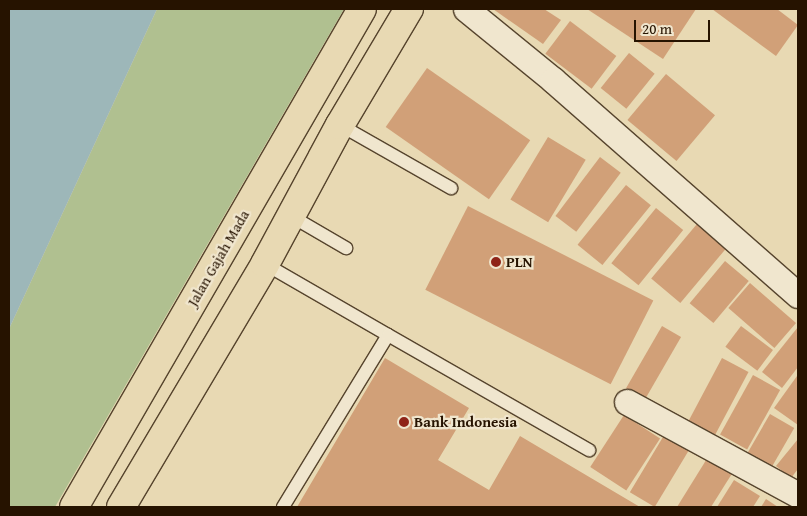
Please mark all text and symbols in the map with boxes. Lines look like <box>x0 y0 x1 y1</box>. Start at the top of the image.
scale bar <box>637 10 713 42</box>
text: 20 m <box>642 18 672 39</box>
street label: Jalan Gajah Mada <box>183 207 253 309</box>
place label: PLN <box>506 253 533 271</box>
marker: PLN <box>490 256 502 268</box>
place label: Bank Indonesia <box>414 413 517 431</box>
marker: Bank Indonesia <box>398 416 410 428</box>

